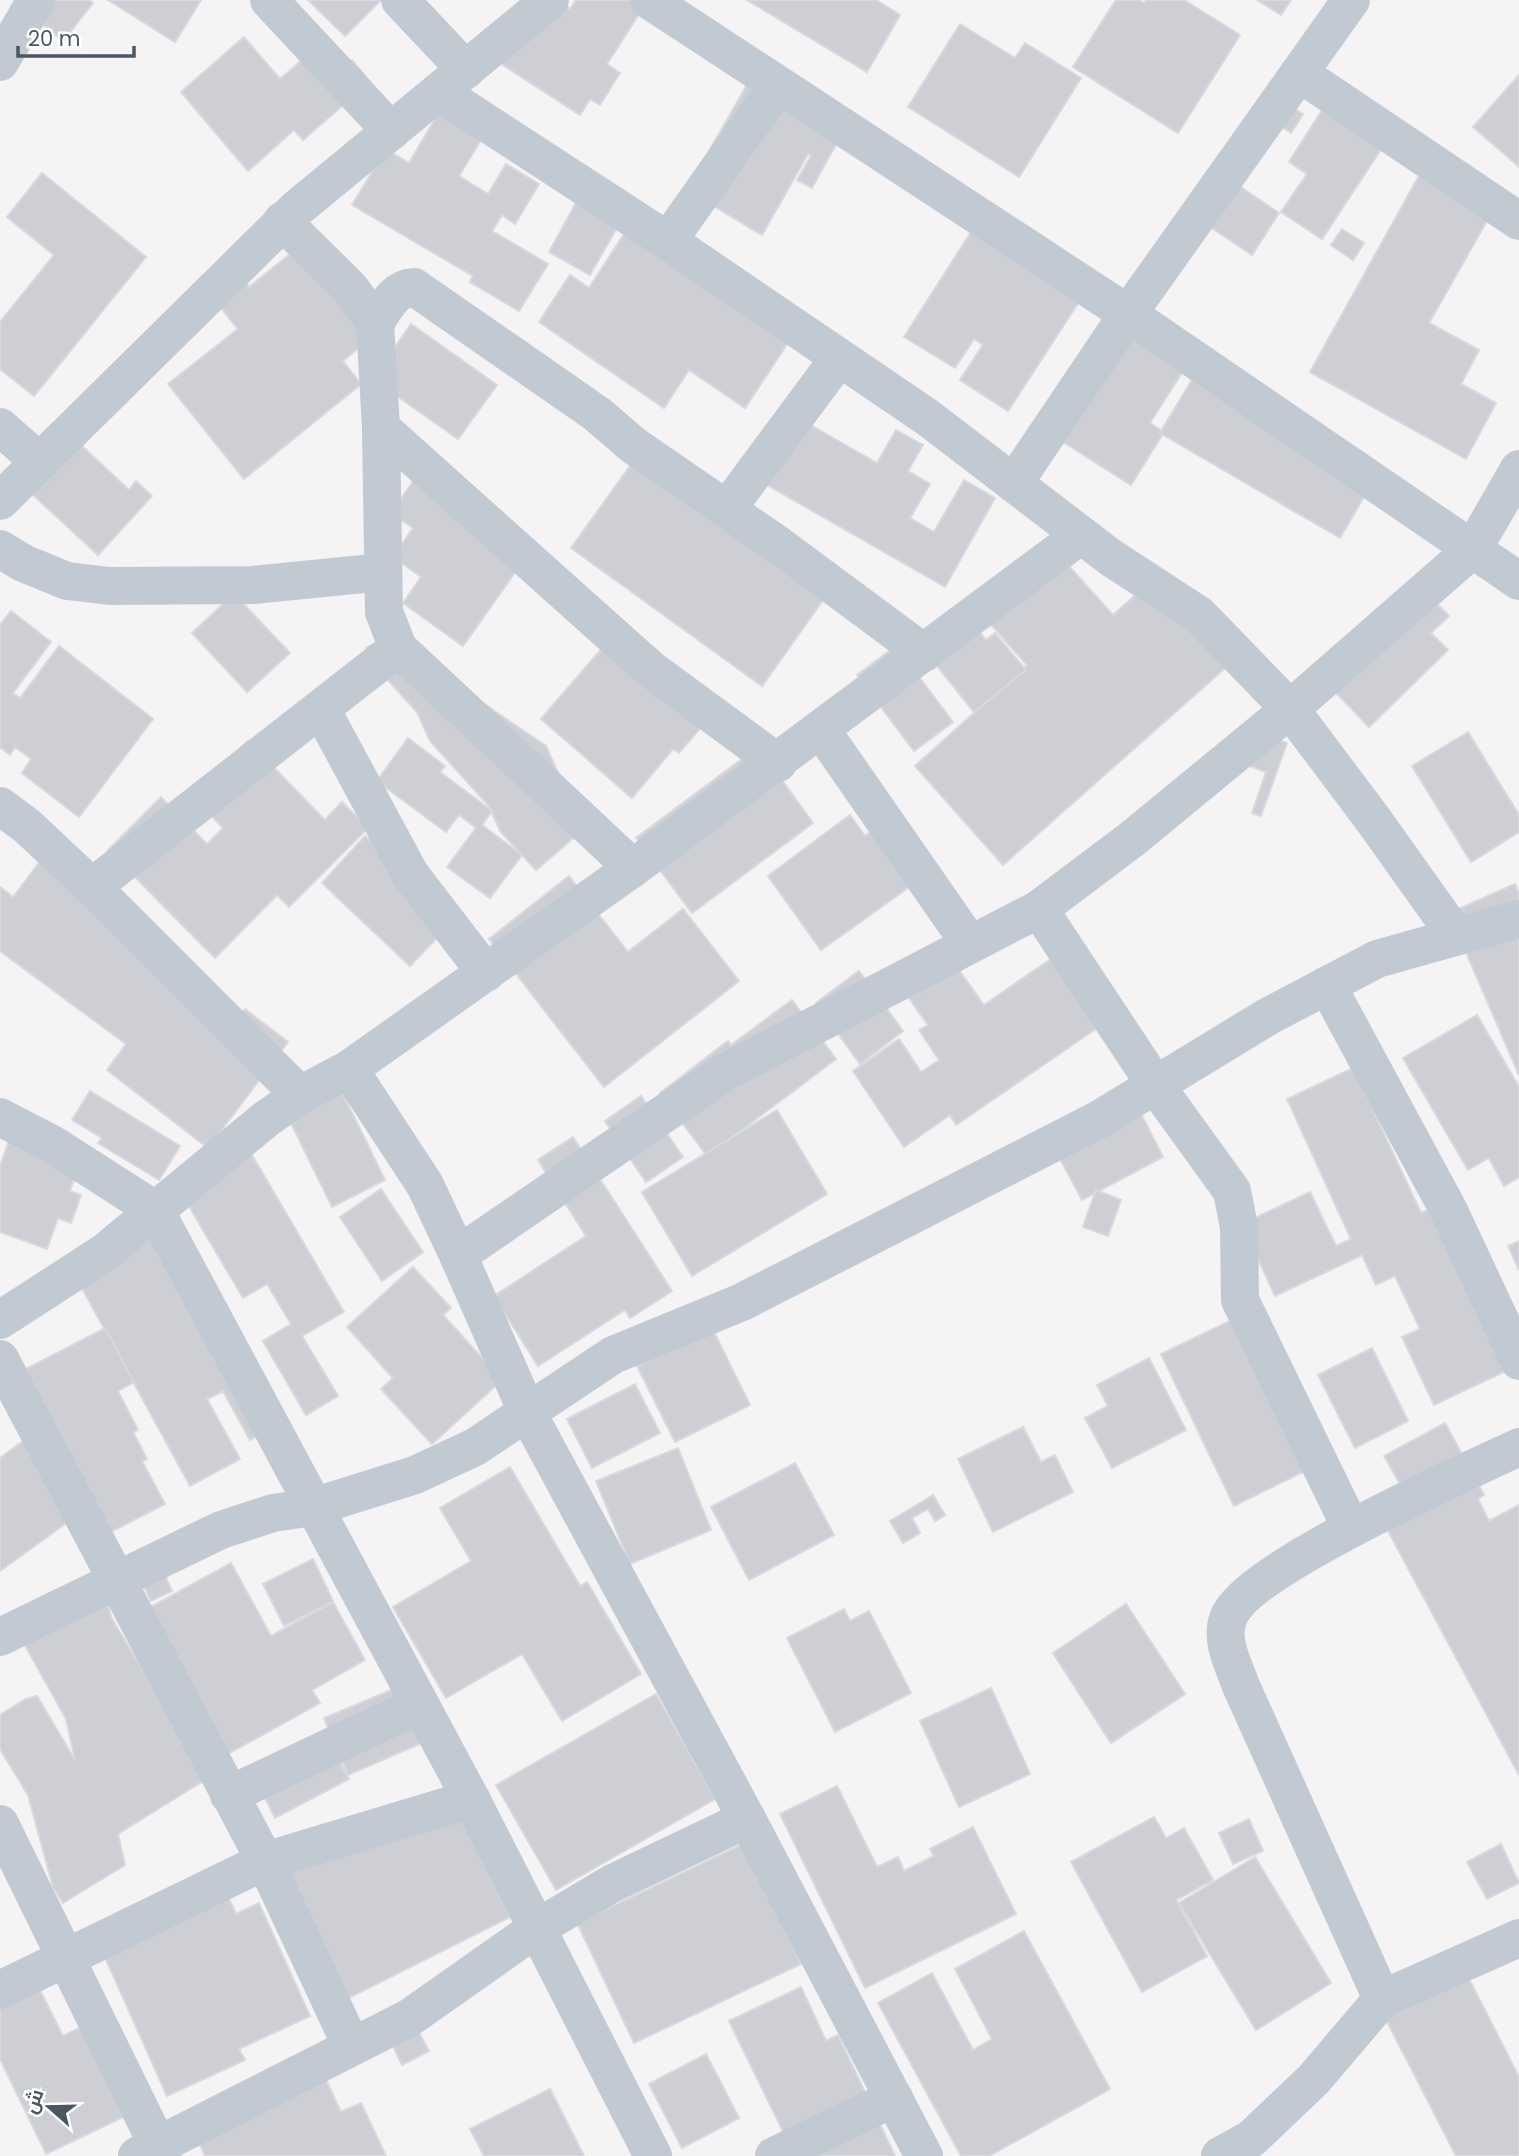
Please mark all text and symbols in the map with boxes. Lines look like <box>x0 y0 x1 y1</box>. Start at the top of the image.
scale bar <box>18 14 133 58</box>
text: 20 m <box>28 24 81 53</box>
north arrow <box>14 2072 84 2142</box>
text: ش <box>17 2085 50 2117</box>

